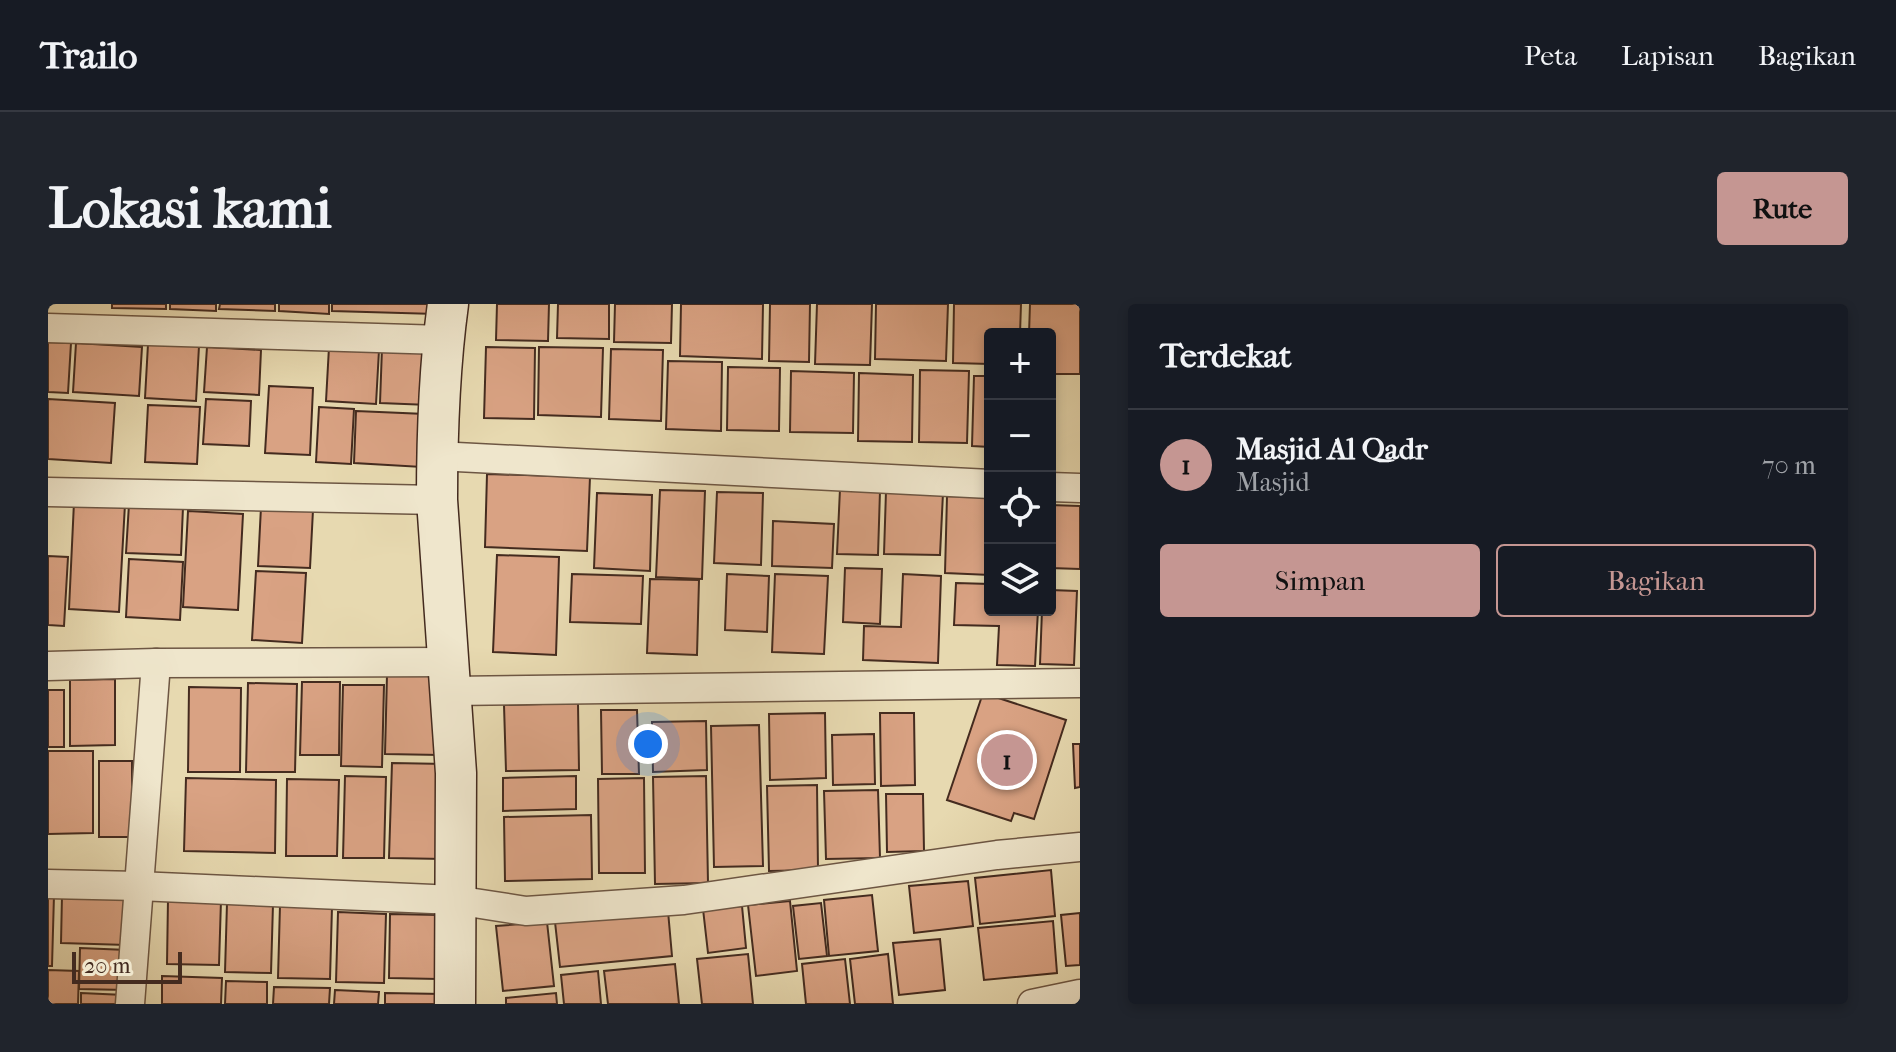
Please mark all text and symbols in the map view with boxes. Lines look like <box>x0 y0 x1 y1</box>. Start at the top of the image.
text: Trailo <box>40 33 137 78</box>
text: Peta <box>1524 39 1577 72</box>
text: Lapisan <box>1621 39 1714 72</box>
text: Bagikan <box>1758 39 1856 72</box>
button: Rute <box>1717 172 1848 245</box>
text: Lokasi kami <box>48 176 332 241</box>
map controls <box>984 328 1056 616</box>
button: + <box>984 328 1056 400</box>
text: Terdekat <box>1160 336 1291 376</box>
button: − <box>984 400 1056 472</box>
text: Masjid Al Qadr <box>1236 432 1428 467</box>
text: 1 <box>1181 450 1191 481</box>
text: 70 m <box>1762 450 1816 481</box>
text: Masjid <box>1236 467 1310 498</box>
button: locate <box>984 472 1056 544</box>
button: layers <box>984 544 1056 616</box>
button: Simpan <box>1160 544 1480 617</box>
button: Bagikan <box>1496 544 1816 617</box>
your location <box>628 724 668 764</box>
pin: 1 <box>981 730 1033 790</box>
scale bar <box>72 948 182 984</box>
text: 20 m <box>84 953 130 979</box>

